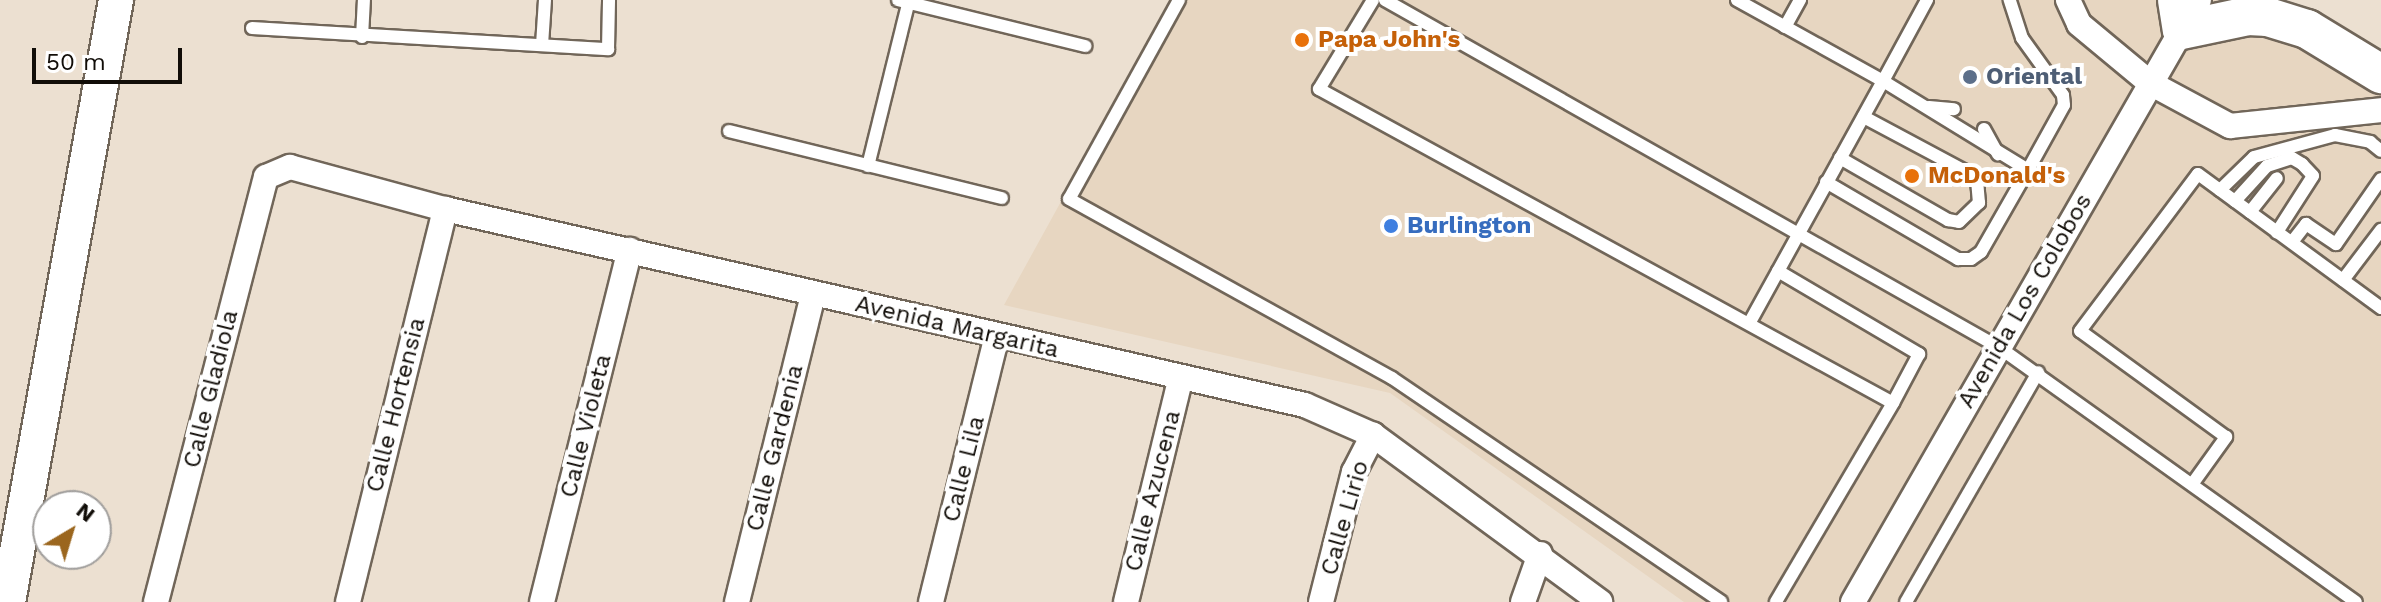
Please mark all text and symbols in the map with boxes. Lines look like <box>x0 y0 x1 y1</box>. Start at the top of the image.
place label: Papa John's <box>1318 26 1461 54</box>
marker: Papa John's <box>1293 31 1311 49</box>
scale bar <box>36 32 186 82</box>
text: 50 m <box>46 48 106 76</box>
place label: Oriental <box>1986 63 2082 91</box>
marker: Oriental <box>1961 68 1979 86</box>
place label: McDonald's <box>1928 162 2065 190</box>
marker: McDonald's <box>1903 167 1921 185</box>
street label: Avenida Los Colobos <box>1952 188 2098 414</box>
place label: Burlington <box>1407 212 1531 240</box>
marker: Burlington <box>1382 217 1400 235</box>
street label: Avenida Margarita <box>852 289 1062 365</box>
street label: Calle Gladiola <box>177 307 245 471</box>
street label: Calle Hortensia <box>360 315 432 495</box>
street label: Calle Violeta <box>554 351 618 501</box>
street label: Calle Gardenia <box>740 362 810 534</box>
street label: Calle Azucena <box>1119 407 1187 575</box>
street label: Calle Lila <box>937 413 991 525</box>
street label: Calle Lirio <box>1315 457 1375 579</box>
north arrow <box>32 490 112 570</box>
text: N <box>72 497 100 527</box>

